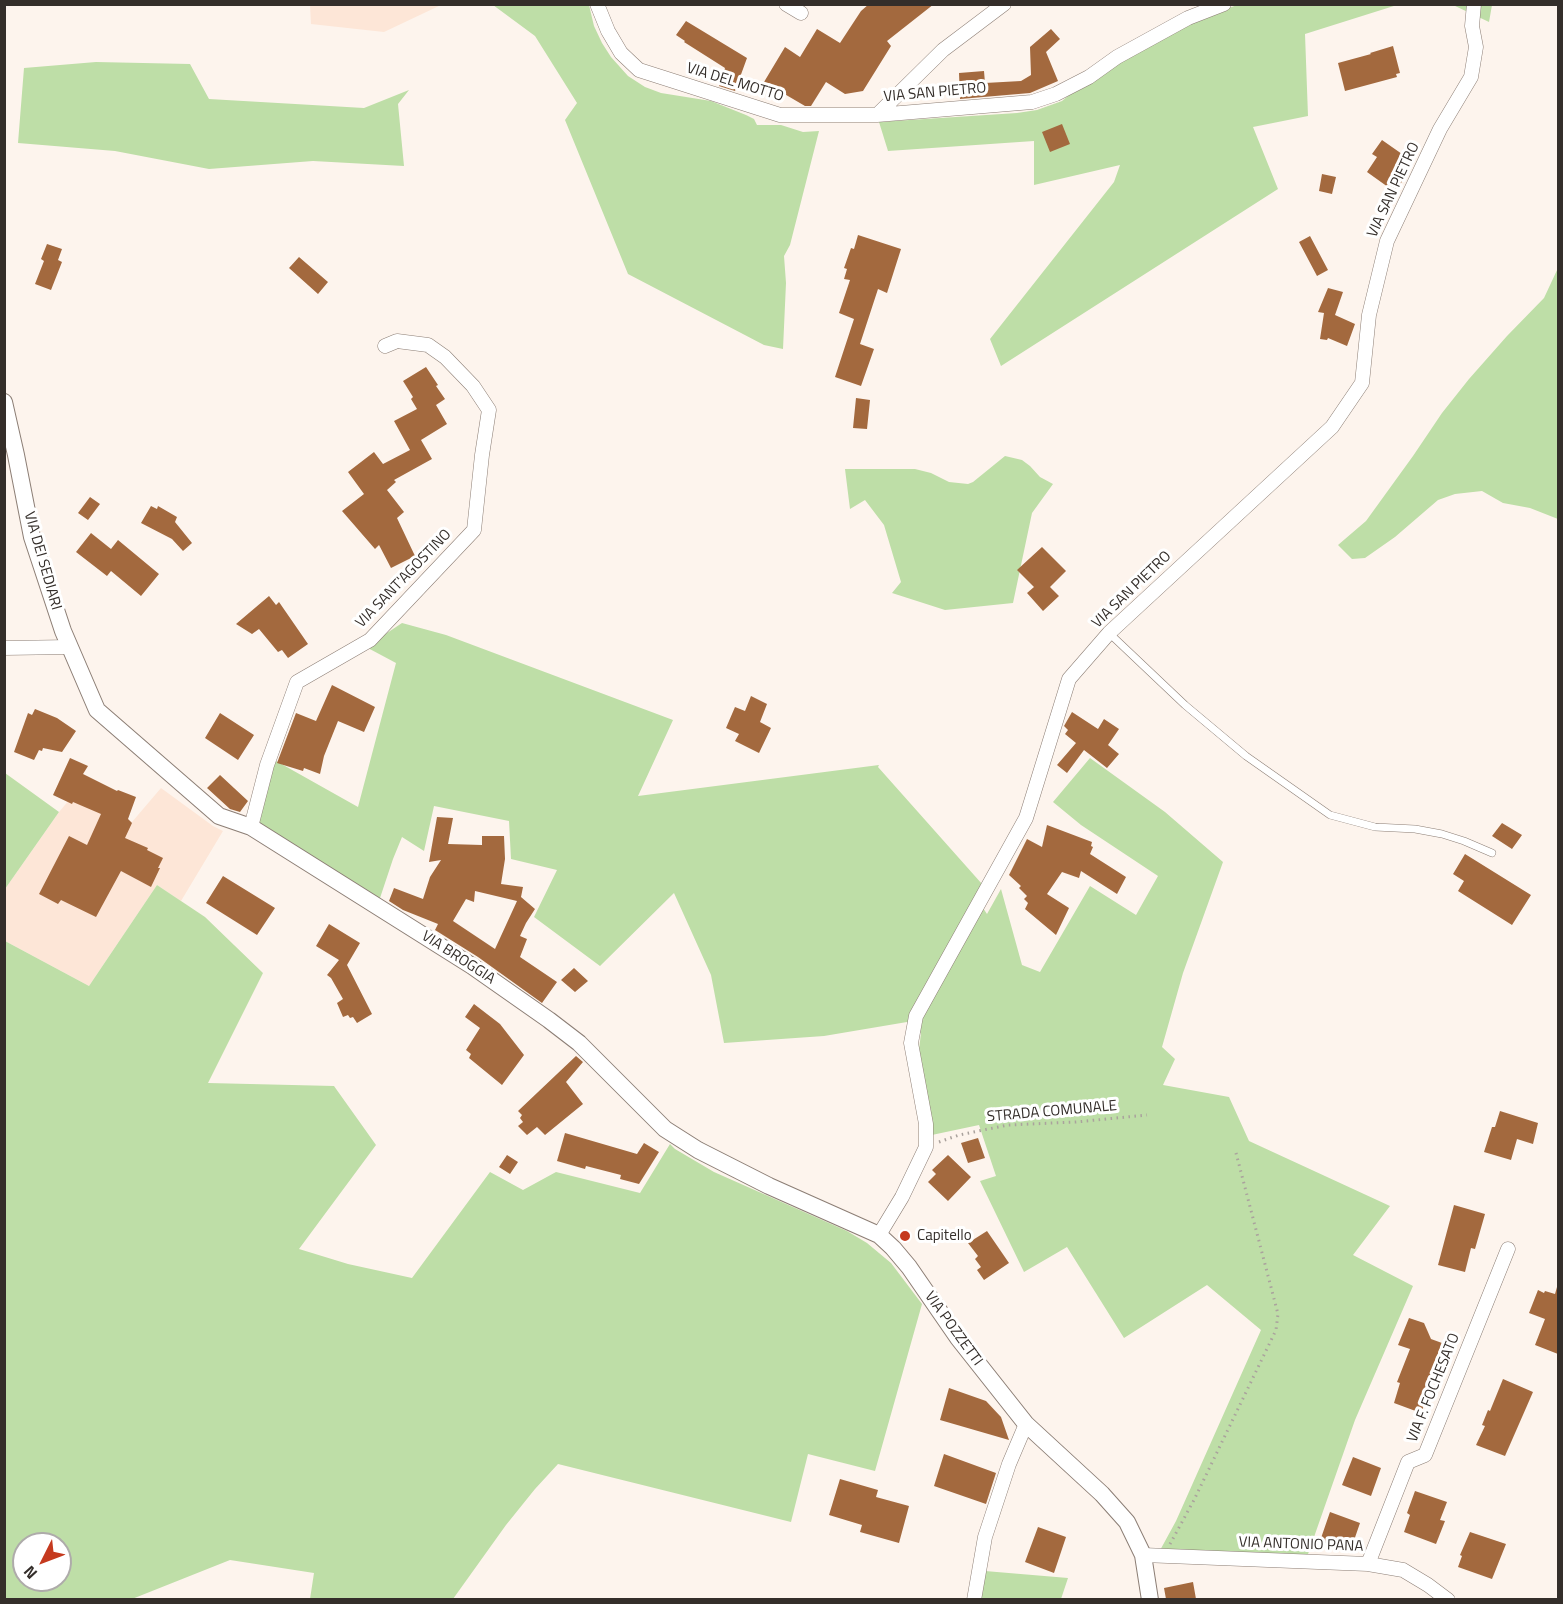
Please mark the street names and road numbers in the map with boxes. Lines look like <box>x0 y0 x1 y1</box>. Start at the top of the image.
street label: VIA DEL MOTTO <box>684 60 786 106</box>
street label: VIA SAN PIETRO <box>883 80 987 106</box>
street label: VIA SAN PIETRO <box>1364 140 1424 240</box>
street label: VIA DEI SEDIARI <box>19 510 65 612</box>
street label: VIA SANT'AGOSTINO <box>352 526 456 632</box>
street label: VIA SAN PIETRO <box>1089 548 1175 632</box>
street label: VIA BROGGIA <box>418 928 498 988</box>
street label: STRADA COMUNALE <box>986 1097 1118 1127</box>
street label: VIA POZZETTI <box>920 1288 986 1370</box>
street label: VIA F. FOCHESATO <box>1404 1331 1464 1445</box>
street label: VIA ANTONIO PANA <box>1238 1534 1364 1556</box>

